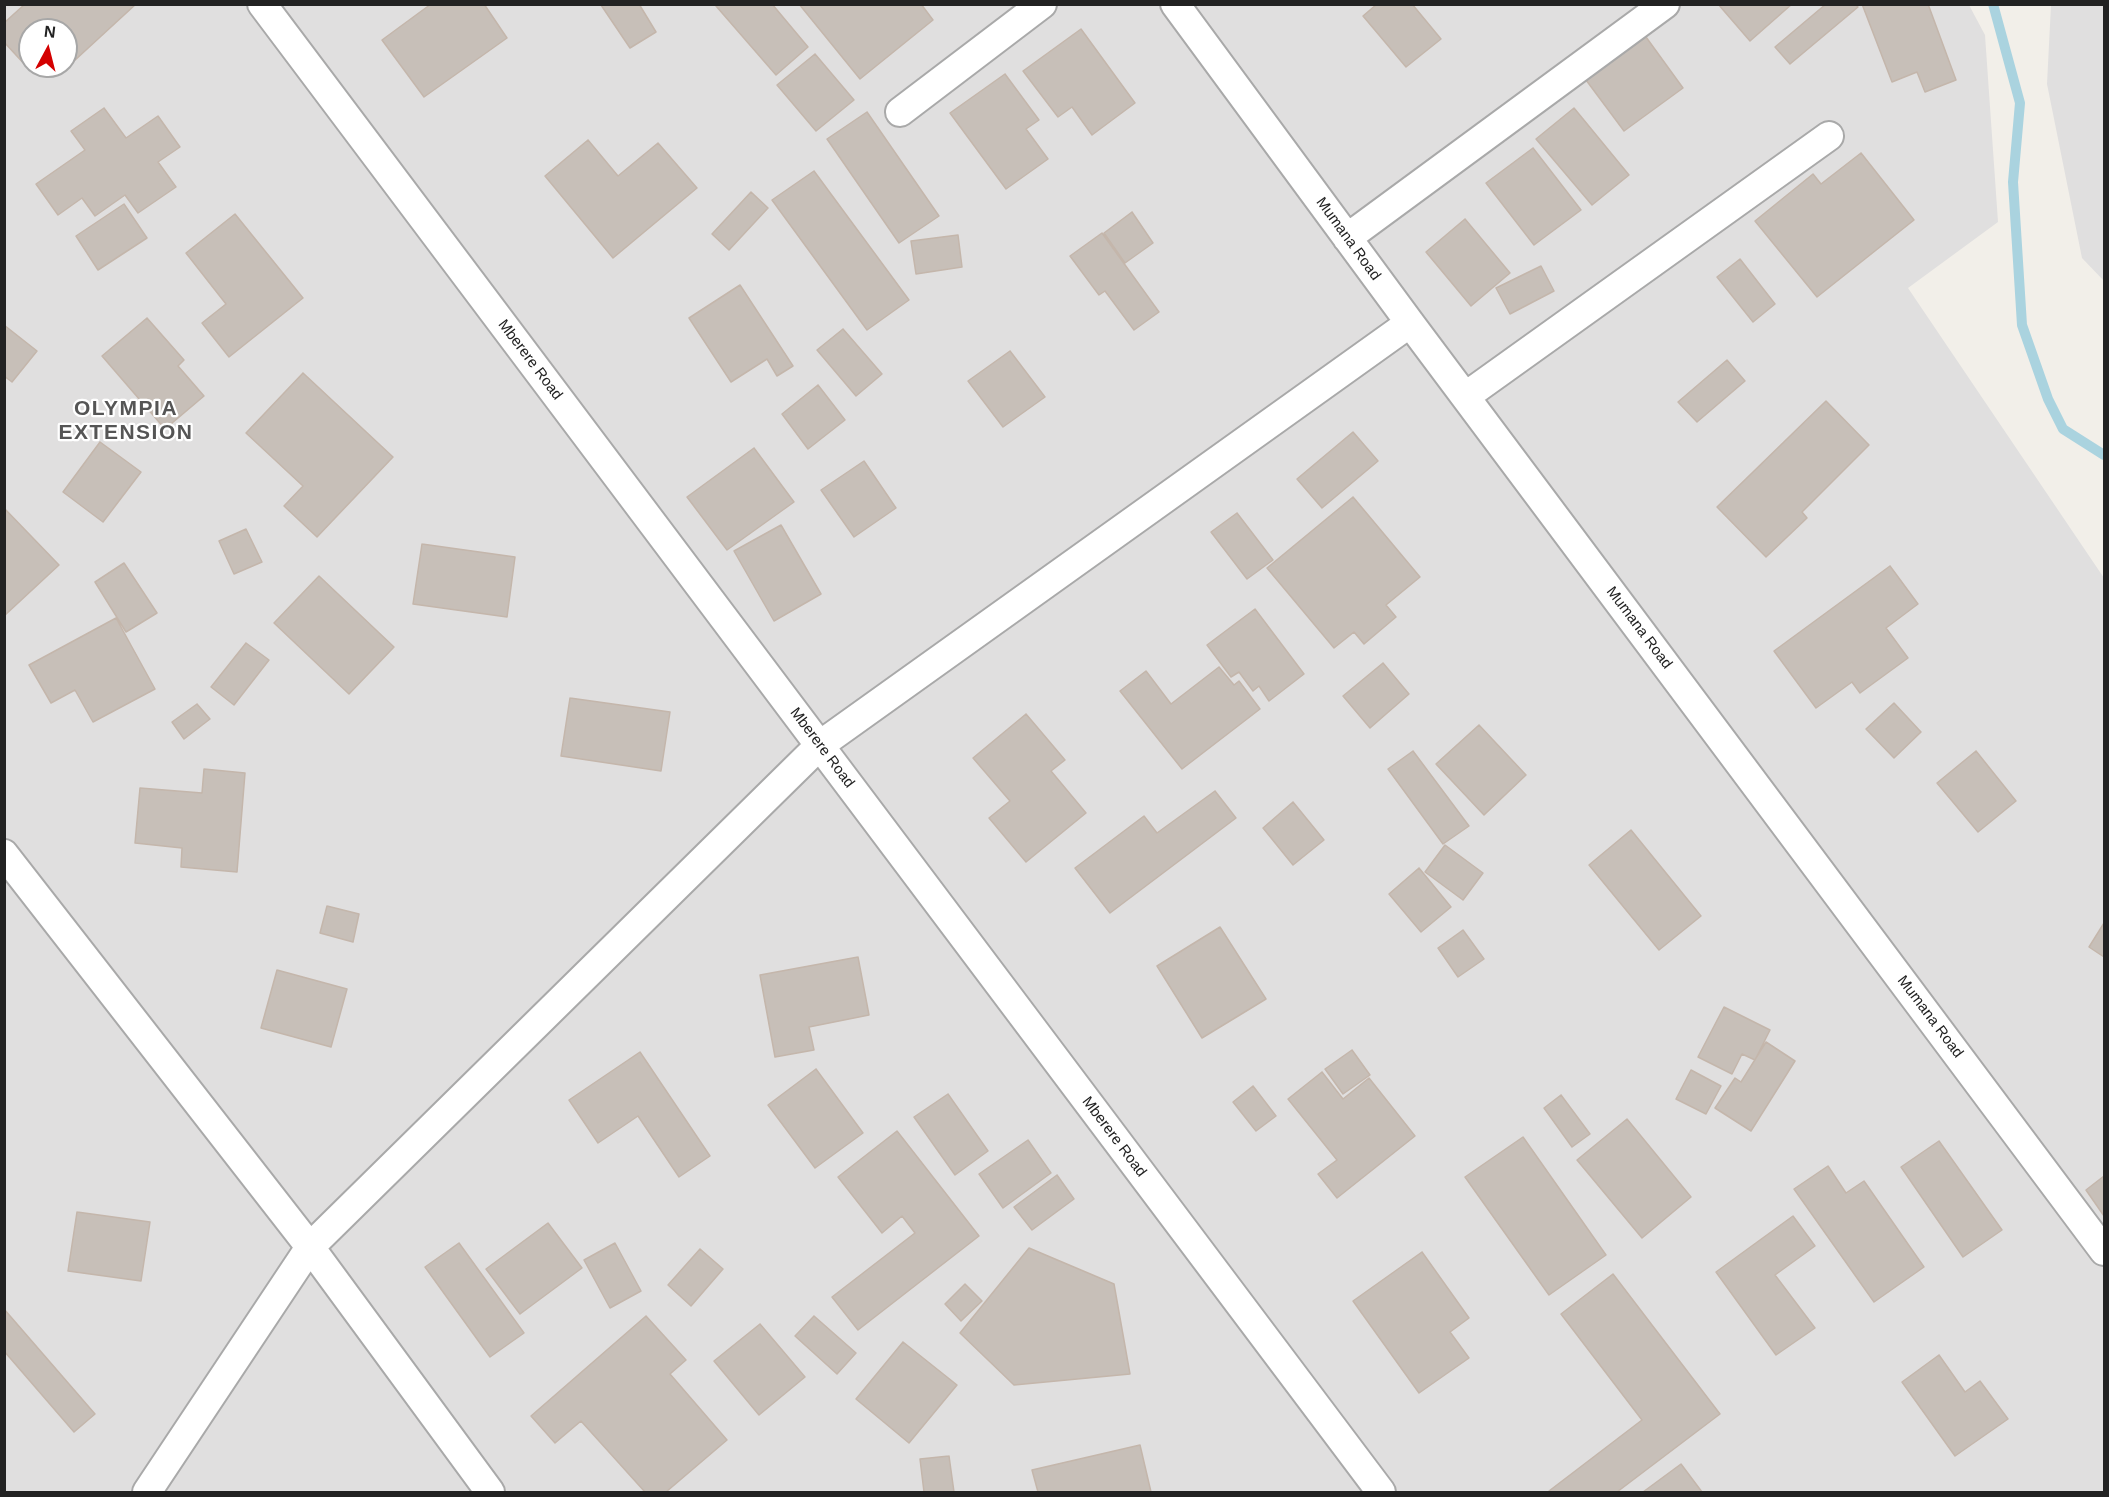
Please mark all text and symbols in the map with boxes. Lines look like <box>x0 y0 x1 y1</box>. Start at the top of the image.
north arrow <box>18 18 78 78</box>
text: N <box>43 22 57 41</box>
street label: Mumana Road <box>1312 194 1384 284</box>
street label: Mberere Road <box>494 316 566 404</box>
district label: OLYMPIA EXTENSION <box>59 396 193 446</box>
street label: Mumana Road <box>1602 583 1676 673</box>
street label: Mberere Road <box>786 704 858 792</box>
street label: Mumana Road <box>1893 972 1967 1062</box>
street label: Mberere Road <box>1078 1093 1150 1181</box>

